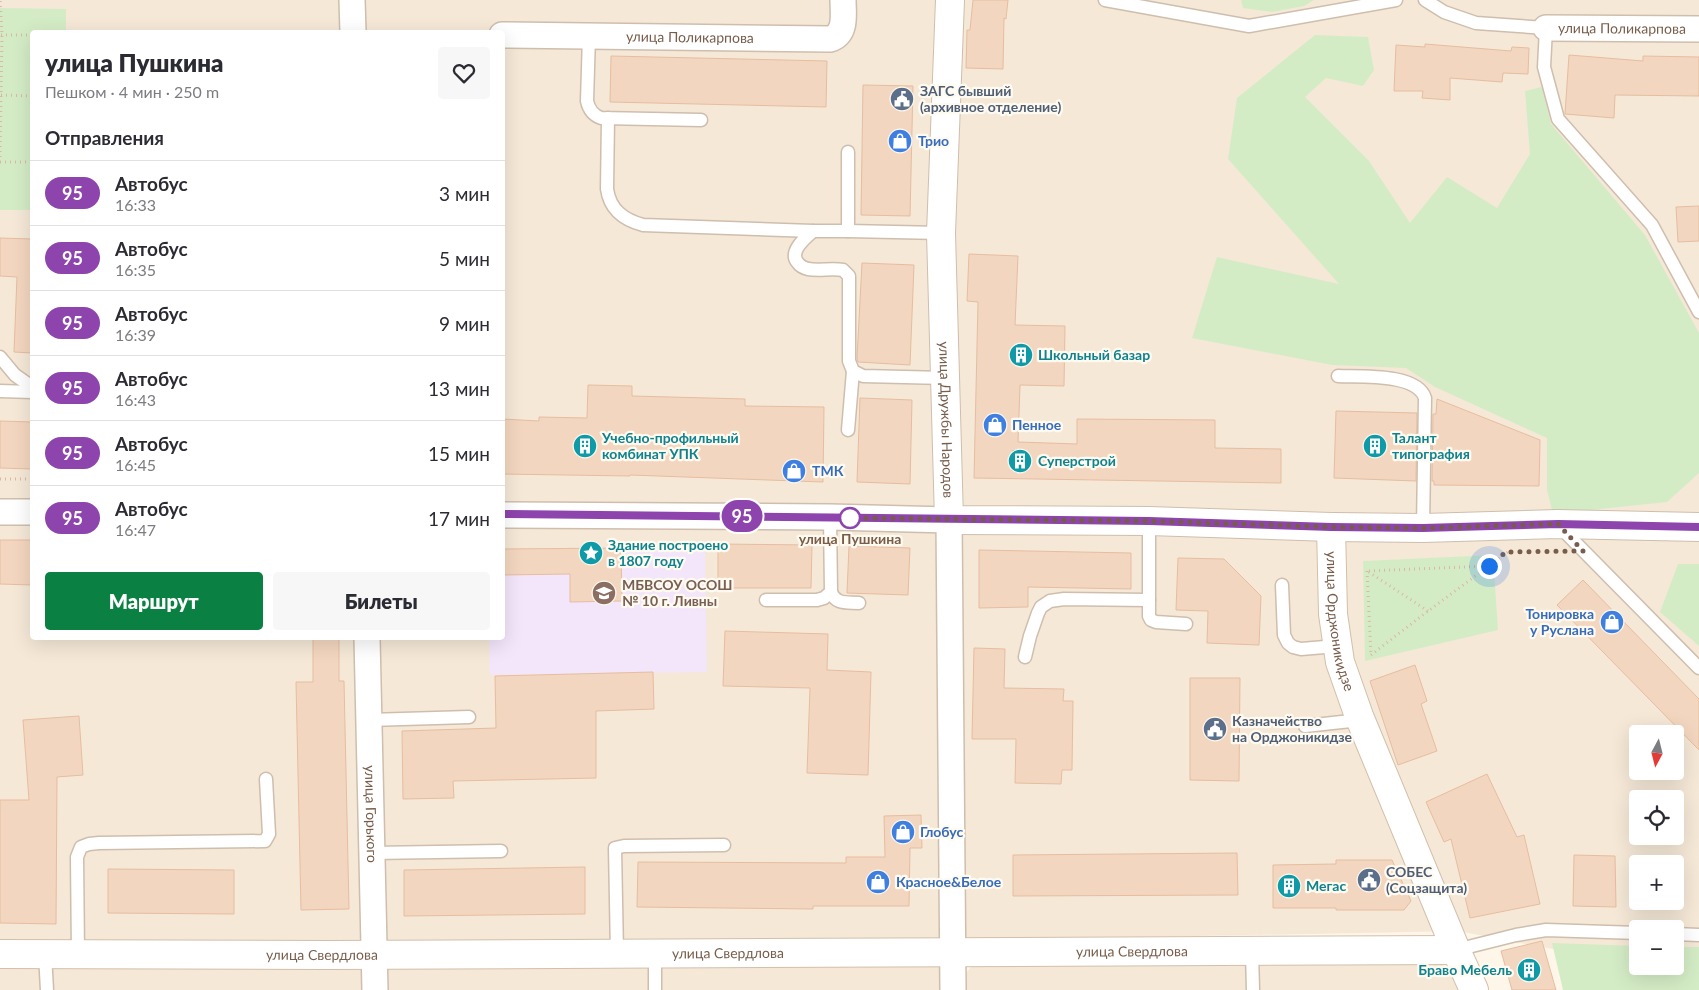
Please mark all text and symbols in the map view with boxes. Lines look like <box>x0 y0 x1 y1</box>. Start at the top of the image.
street label: улица Поликарпова <box>1558 19 1686 37</box>
street label: улица Поликарпова <box>626 28 754 46</box>
button: heart <box>438 47 490 99</box>
text: улица Пушкина <box>45 48 224 77</box>
text: Пешком · 4 мин · 250 m <box>45 82 219 101</box>
place label: ЗАГС бывший (архивное отделение) <box>920 82 1061 115</box>
public building icon: ЗАГС бывший (архивное отделение) <box>889 86 915 112</box>
text: Отправления <box>45 126 164 149</box>
shop icon: Трио <box>887 128 913 154</box>
place label: Трио <box>918 132 949 149</box>
text: Автобус <box>115 172 188 195</box>
text: 95 <box>62 182 83 204</box>
text: 3 мин <box>439 182 490 205</box>
text: 16:33 <box>115 195 156 214</box>
text: Автобус <box>115 237 188 260</box>
text: 95 <box>62 247 83 269</box>
text: 5 мин <box>439 247 490 270</box>
text: 16:35 <box>115 260 156 279</box>
text: Автобус <box>115 302 188 325</box>
text: 95 <box>62 312 83 334</box>
text: 9 мин <box>439 312 490 335</box>
text: 16:39 <box>115 325 156 344</box>
street label: улица Дружбы Народов <box>936 341 957 498</box>
building icon: Школьный базар <box>1008 342 1034 368</box>
place label: Школьный базар <box>1038 346 1150 363</box>
text: Автобус <box>115 367 188 390</box>
text: 95 <box>62 377 83 399</box>
text: 13 мин <box>428 377 490 400</box>
text: 16:43 <box>115 390 156 409</box>
shop icon: Пенное <box>982 412 1008 438</box>
place label: Пенное <box>1012 416 1062 433</box>
place label: Учебно-профильный комбинат УПК <box>601 429 739 462</box>
place label: Талант типография <box>1392 429 1470 462</box>
text: Автобус <box>115 432 188 455</box>
building icon: Учебно-профильный комбинат УПК <box>572 433 598 459</box>
building icon: Талант типография <box>1362 433 1388 459</box>
text: 95 <box>62 442 83 464</box>
text: 15 мин <box>428 442 490 465</box>
building icon: Суперстрой <box>1007 448 1033 474</box>
place label: Суперстрой <box>1038 452 1116 469</box>
text: 16:45 <box>115 455 156 474</box>
shop icon: ТМК <box>781 458 807 484</box>
place label: ТМК <box>812 462 844 479</box>
text: Автобус <box>115 497 188 520</box>
line badge: 95 <box>720 500 764 532</box>
text: 95 <box>732 505 752 527</box>
text: 95 <box>62 507 83 529</box>
text: 17 мин <box>428 507 490 530</box>
marker: улица Пушкина <box>839 507 861 529</box>
text: 16:47 <box>115 520 156 539</box>
place label: улица Пушкина <box>799 530 901 547</box>
place label: Здание построено в 1807 году <box>608 536 728 569</box>
place icon: Здание построено в 1807 году <box>578 540 604 566</box>
street label: улица Орджоникидзе <box>1324 551 1359 693</box>
your location <box>1477 554 1502 579</box>
button: Маршрут <box>45 572 263 630</box>
button: Билеты <box>273 572 490 630</box>
place label: МБВСОУ ОСОШ № 10 г. Ливны <box>622 576 733 609</box>
school or university icon: МБВСОУ ОСОШ № 10 г. Ливны <box>591 580 617 606</box>
place label: Тонировка у Руслана <box>1525 605 1594 638</box>
shop icon: Тонировка у Руслана <box>1599 609 1625 635</box>
place label: Казначейство на Орджоникидзе <box>1232 712 1353 745</box>
public building icon: Казначейство на Орджоникидзе <box>1202 716 1228 742</box>
north arrow <box>1629 725 1684 780</box>
map controls <box>1629 725 1684 975</box>
street label: улица Горького <box>362 765 381 863</box>
button: locate <box>1629 790 1684 845</box>
shop icon: Глобус <box>890 819 916 845</box>
place label: Глобус <box>920 823 963 840</box>
button: + <box>1629 855 1684 910</box>
place label: СОБЕС (Соцзащита) <box>1386 863 1467 896</box>
public building icon: СОБЕС (Соцзащита) <box>1356 867 1382 893</box>
shop icon: Красное&Белое <box>865 869 891 895</box>
place label: Красное&Белое <box>896 873 1002 890</box>
building icon: Мегас <box>1276 873 1302 899</box>
place label: Мегас <box>1306 877 1346 894</box>
button: − <box>1629 920 1684 975</box>
street label: улица Свердлова <box>1076 942 1188 960</box>
street label: улица Свердлова <box>672 944 784 961</box>
street label: улица Свердлова <box>266 946 378 963</box>
building icon: Браво Мебель <box>1516 957 1542 983</box>
place label: Браво Мебель <box>1418 961 1512 978</box>

